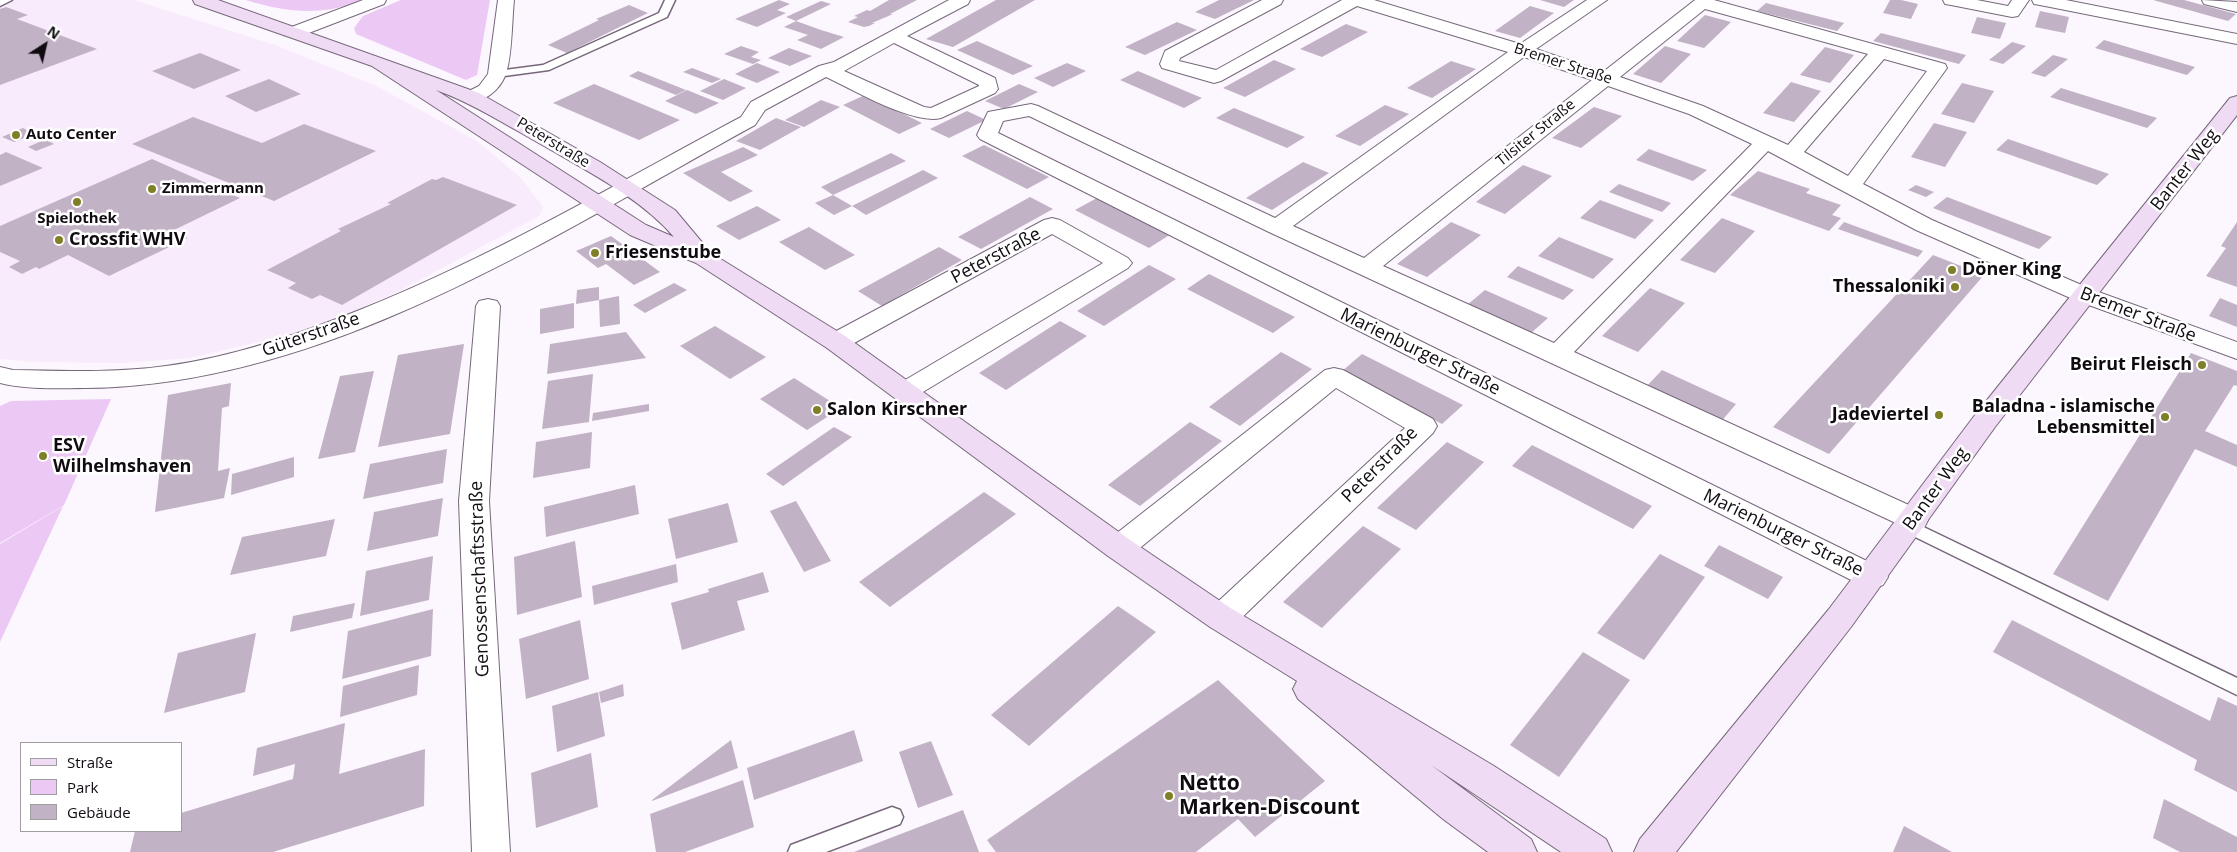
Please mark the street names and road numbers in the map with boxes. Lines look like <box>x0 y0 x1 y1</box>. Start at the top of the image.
street label: Bremer Straße <box>1512 40 1614 88</box>
street label: Tilsiter Straße <box>1493 96 1579 170</box>
street label: Peterstraße <box>513 114 593 172</box>
street label: Banter Weg <box>2146 125 2224 215</box>
street label: Peterstraße <box>947 223 1045 289</box>
street label: Bremer Straße <box>2077 283 2199 347</box>
street label: Marienburger Straße <box>1336 304 1504 400</box>
street label: Güterstraße <box>259 308 363 362</box>
street label: Peterstraße <box>1338 423 1422 507</box>
street label: Banter Weg <box>1899 443 1973 535</box>
street label: Genossenschaftsstraße <box>466 481 494 677</box>
street label: Marienburger Straße <box>1699 485 1867 581</box>

